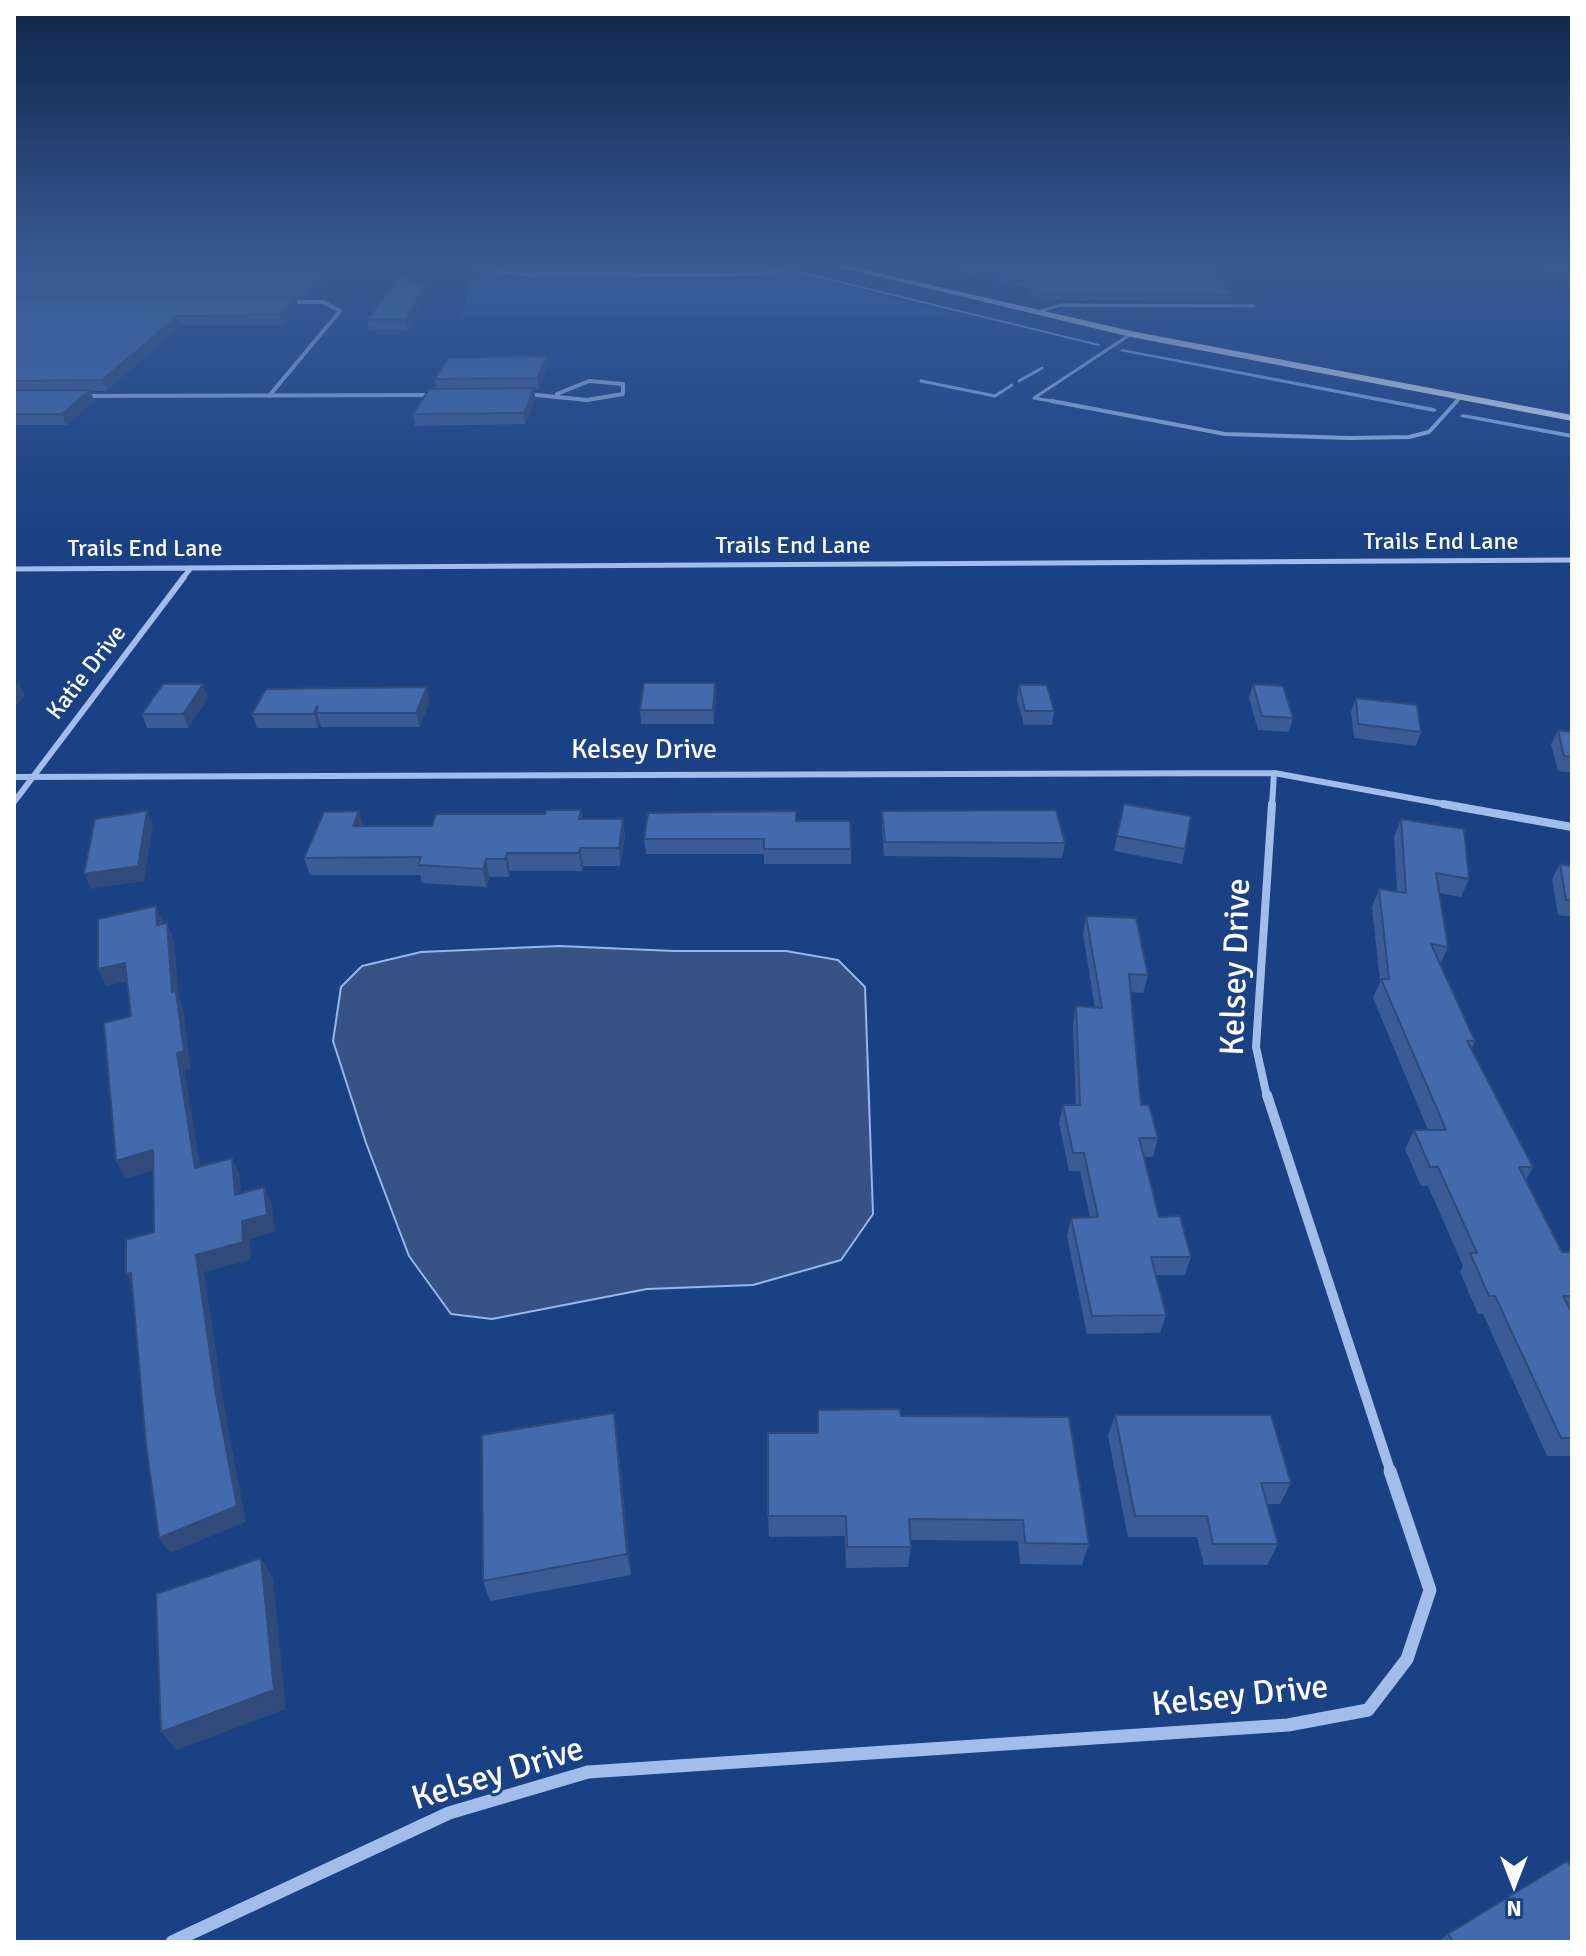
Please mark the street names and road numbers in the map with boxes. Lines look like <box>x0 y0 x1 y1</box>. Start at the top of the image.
street label: Trails End Lane <box>1363 529 1519 557</box>
street label: Trails End Lane <box>715 533 871 561</box>
street label: Trails End Lane <box>67 536 223 564</box>
street label: Katie Drive <box>41 620 133 726</box>
street label: Kelsey Drive <box>571 734 717 768</box>
street label: Kelsey Drive <box>1214 878 1260 1056</box>
street label: Kelsey Drive <box>1150 1667 1330 1727</box>
street label: Kelsey Drive <box>407 1730 589 1820</box>

